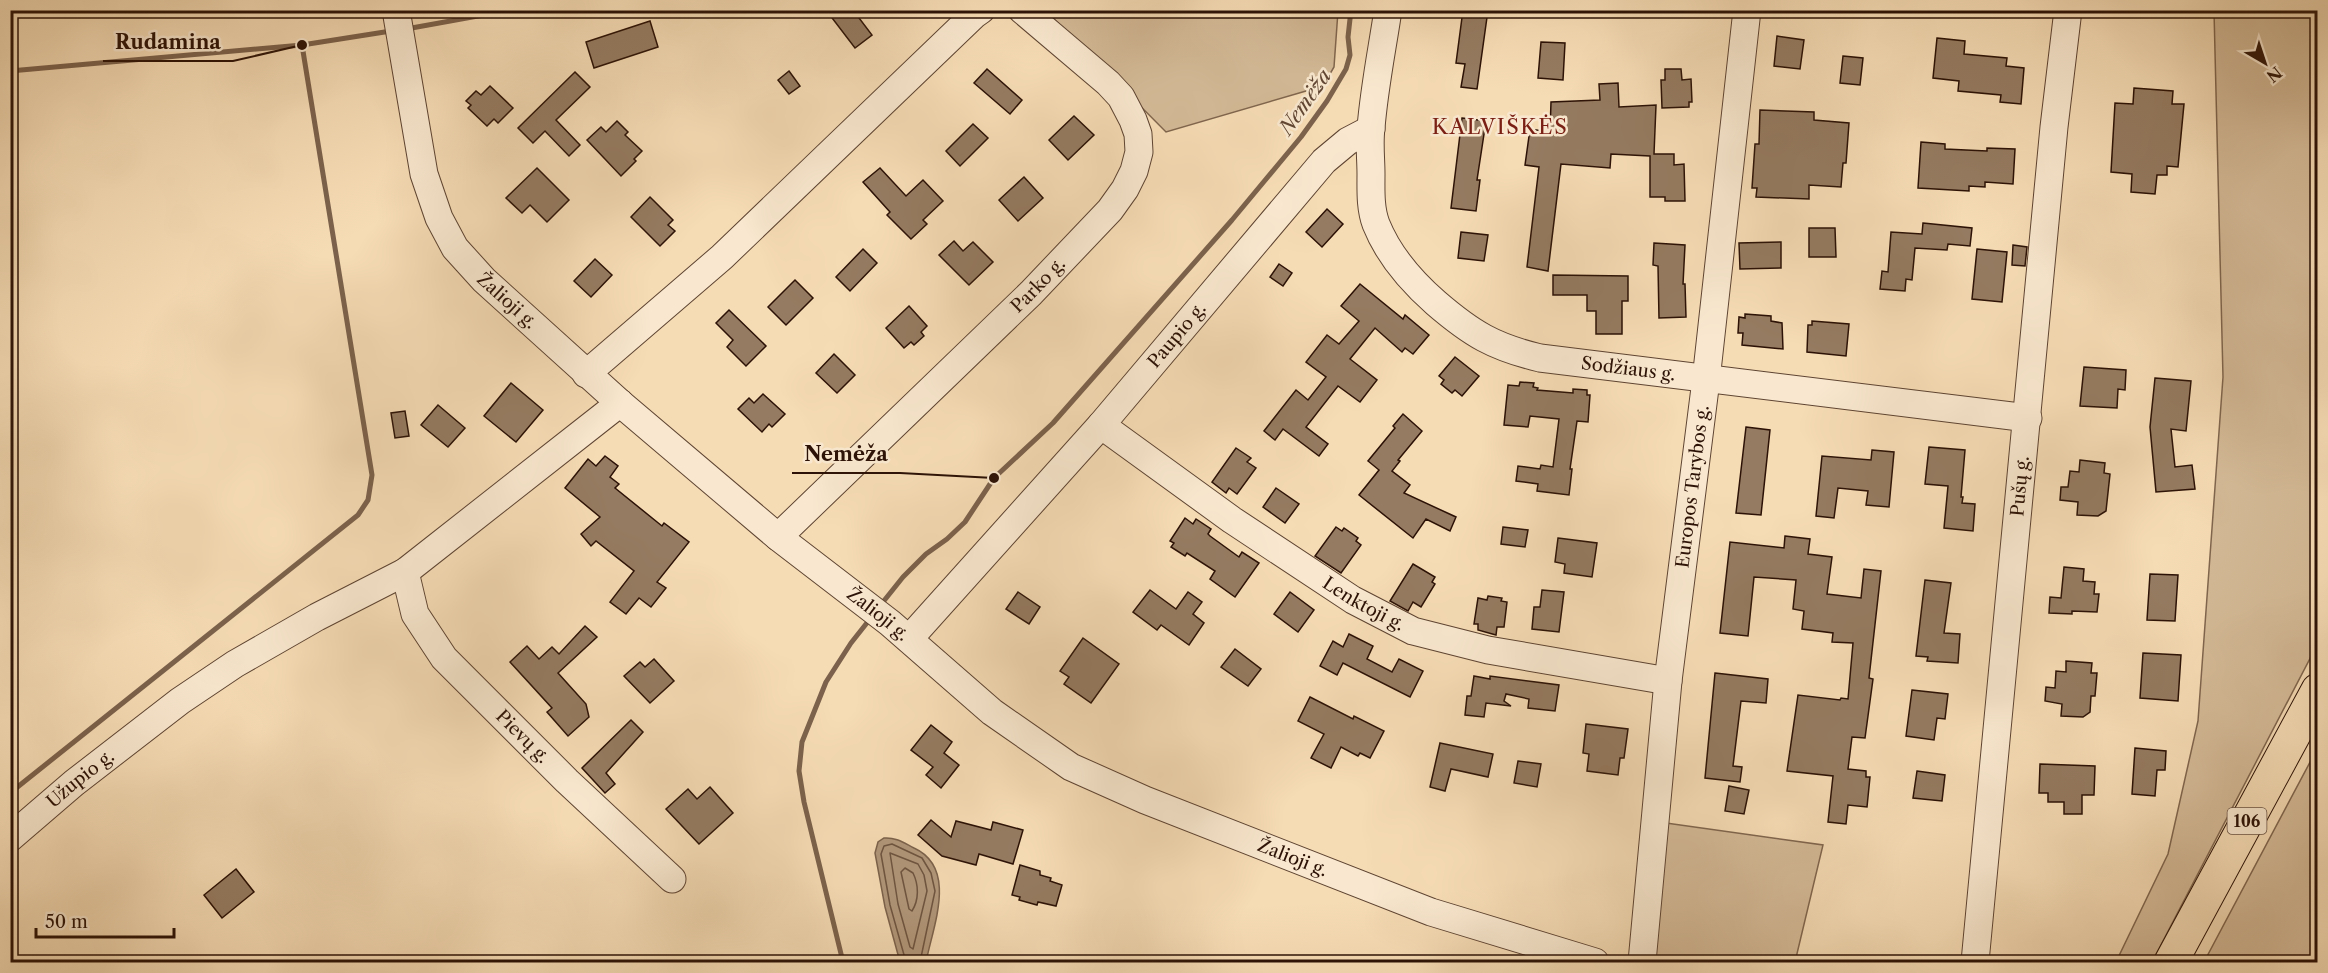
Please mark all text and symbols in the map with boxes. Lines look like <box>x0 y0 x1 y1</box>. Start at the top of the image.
callout: Rudamina <box>103 23 233 61</box>
text: Rudamina <box>115 30 221 54</box>
north arrow <box>2235 33 2295 93</box>
text: N <box>2263 63 2286 87</box>
water label: Nemėža <box>1273 65 1336 141</box>
district label: KALVIŠKĖS <box>1432 114 1568 139</box>
street label: Parko g. <box>1006 253 1070 317</box>
street label: Žalioji g. <box>472 267 541 333</box>
street label: Paupio g. <box>1143 298 1211 372</box>
street label: Sodžiaus g. <box>1580 352 1677 386</box>
street label: Europos Tarybos g. <box>1671 404 1714 569</box>
callout: Nemėža <box>792 435 900 473</box>
text: Nemėža <box>804 442 888 466</box>
street label: Pušų g. <box>2006 455 2034 517</box>
street label: Lenktoji g. <box>1318 572 1408 636</box>
street label: Žalioji g. <box>843 581 914 646</box>
street label: Pievų g. <box>491 705 554 768</box>
street label: Užupio g. <box>42 745 119 813</box>
road number: 106 <box>2228 808 2266 834</box>
street label: Žalioji g. <box>1255 832 1331 881</box>
scale bar <box>36 901 174 939</box>
text: 50 m <box>45 911 88 933</box>

